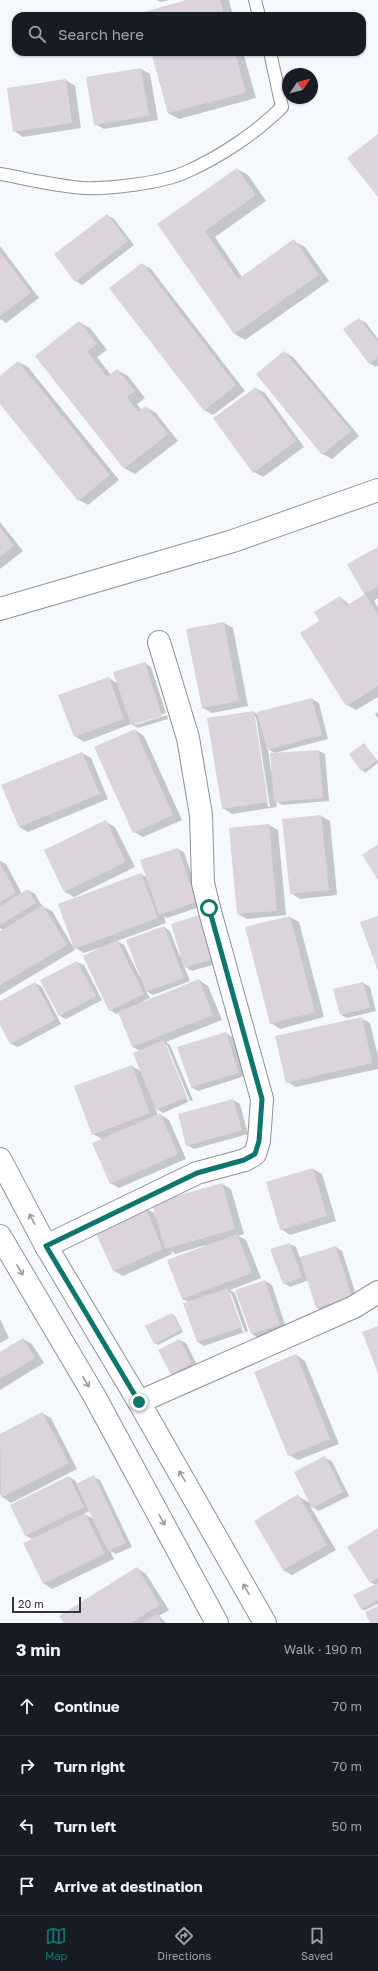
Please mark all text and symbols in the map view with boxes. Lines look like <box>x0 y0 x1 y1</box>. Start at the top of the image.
search box <box>12 12 366 56</box>
icon: search <box>26 23 48 45</box>
text: Search here <box>58 25 144 43</box>
north arrow <box>282 68 318 104</box>
route start <box>200 899 218 917</box>
one-way arrow <box>27 1213 35 1225</box>
one-way arrow <box>16 1264 24 1276</box>
one-way arrow <box>82 1376 90 1387</box>
route end <box>130 1393 148 1411</box>
one-way arrow <box>177 1470 185 1482</box>
one-way arrow <box>158 1514 166 1526</box>
one-way arrow <box>241 1583 249 1595</box>
scale bar <box>12 1595 81 1614</box>
text: 20 m <box>18 1597 44 1610</box>
text: 3 min <box>16 1639 60 1660</box>
text: Walk · 190 m <box>284 1641 362 1657</box>
icon: ahead <box>16 1695 38 1717</box>
text: Continue <box>54 1697 120 1715</box>
text: 70 m <box>332 1698 362 1714</box>
icon: right <box>16 1755 38 1777</box>
text: Turn right <box>54 1757 125 1775</box>
text: 70 m <box>332 1758 362 1774</box>
icon: left <box>16 1815 38 1837</box>
text: Turn left <box>54 1817 116 1835</box>
text: 50 m <box>332 1818 362 1834</box>
icon: arrive <box>16 1875 38 1897</box>
text: Arrive at destination <box>54 1877 203 1895</box>
tab: Map <box>45 1925 67 1962</box>
tab: Directions <box>157 1925 211 1962</box>
tab: Saved <box>301 1925 333 1962</box>

